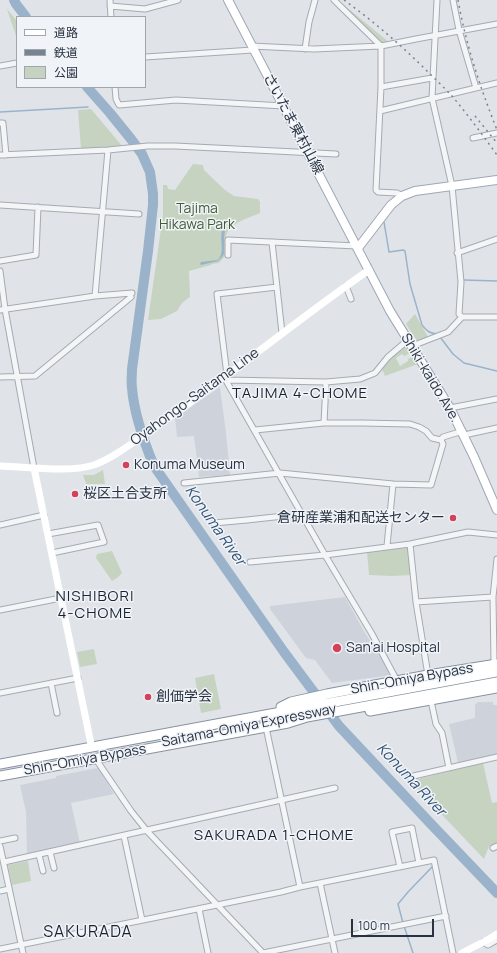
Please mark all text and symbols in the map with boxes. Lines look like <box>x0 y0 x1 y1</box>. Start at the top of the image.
legend <box>16 16 146 88</box>
text: 道路 <box>54 24 78 41</box>
text: 鉄道 <box>54 44 78 61</box>
text: 公園 <box>54 64 78 81</box>
street label: さいたま東村山線 <box>259 71 327 177</box>
park label: Tajima Hikawa Park <box>159 201 235 234</box>
street label: Shiki-kaido Ave. <box>397 331 463 425</box>
street label: Oyahongo-Saitama Line <box>127 345 263 449</box>
district label: TAJIMA 4-CHOME <box>232 385 368 403</box>
place label: Konuma Museum <box>134 457 245 473</box>
marker: Konuma Museum <box>121 460 131 470</box>
water label: Konuma River <box>181 483 249 569</box>
place label: 桜区土合支所 <box>83 486 167 502</box>
marker: 桜区土合支所 <box>70 489 80 499</box>
place label: 倉研産業浦和配送センター <box>277 510 445 526</box>
marker: 倉研産業浦和配送センター <box>448 513 458 523</box>
district label: NISHIBORI 4-CHOME <box>56 588 134 623</box>
place label: San'ai Hospital <box>346 640 440 656</box>
marker: San'ai Hospital <box>331 642 343 654</box>
street label: Shin-Omiya Bypass <box>349 660 475 698</box>
place label: 創価学会 <box>156 689 212 705</box>
marker: 創価学会 <box>143 692 153 702</box>
street label: Saitama-Omiya Expressway <box>160 701 338 751</box>
water label: Konuma River <box>373 740 449 820</box>
street label: Shin-Omiya Bypass <box>22 741 148 779</box>
district label: SAKURADA 1-CHOME <box>194 827 354 845</box>
scale bar <box>353 911 436 937</box>
text: 100 m <box>358 917 390 934</box>
district label: SAKURADA <box>43 923 133 943</box>

